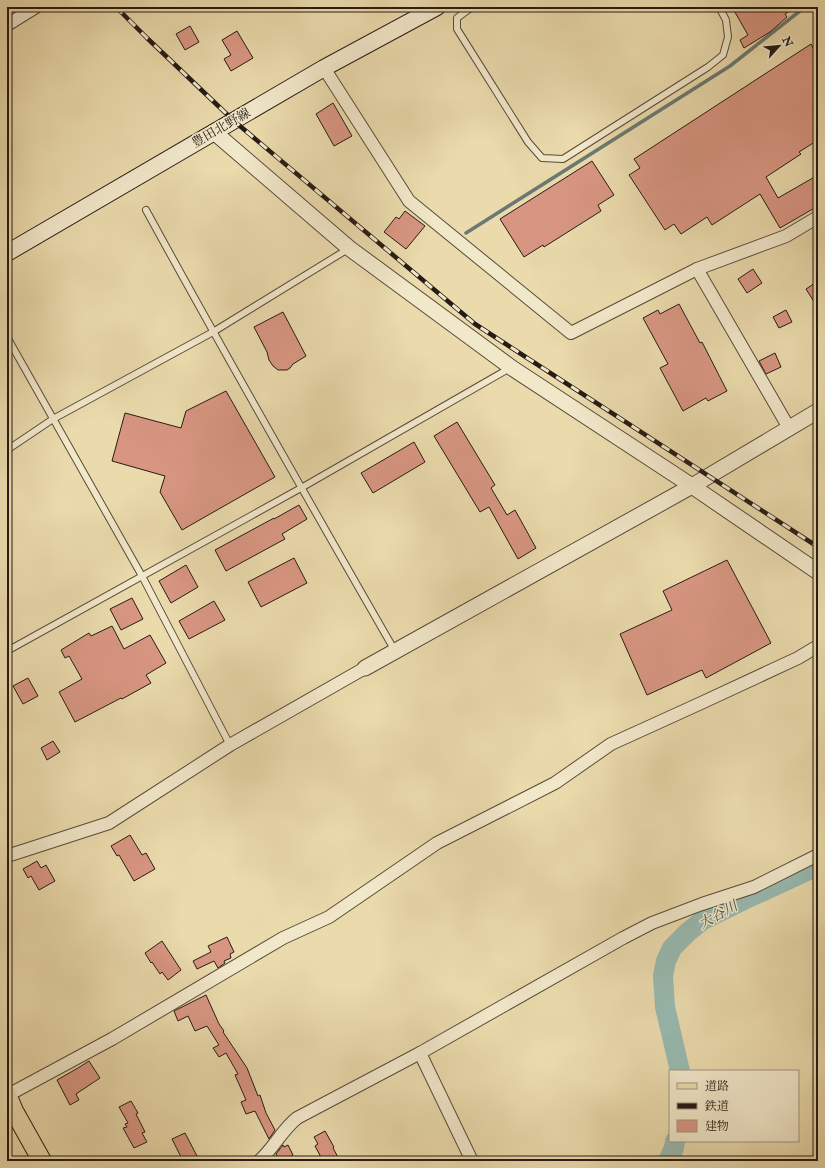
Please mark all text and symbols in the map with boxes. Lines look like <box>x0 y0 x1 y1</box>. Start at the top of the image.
north arrow <box>759 26 799 66</box>
text: N <box>779 33 796 50</box>
street label: 豊田北野線 <box>189 105 253 151</box>
water label: 大谷川 <box>696 896 742 933</box>
legend <box>669 1070 799 1142</box>
text: 道路 <box>705 1079 729 1094</box>
text: 鉄道 <box>704 1099 729 1114</box>
text: 建物 <box>705 1119 729 1134</box>

